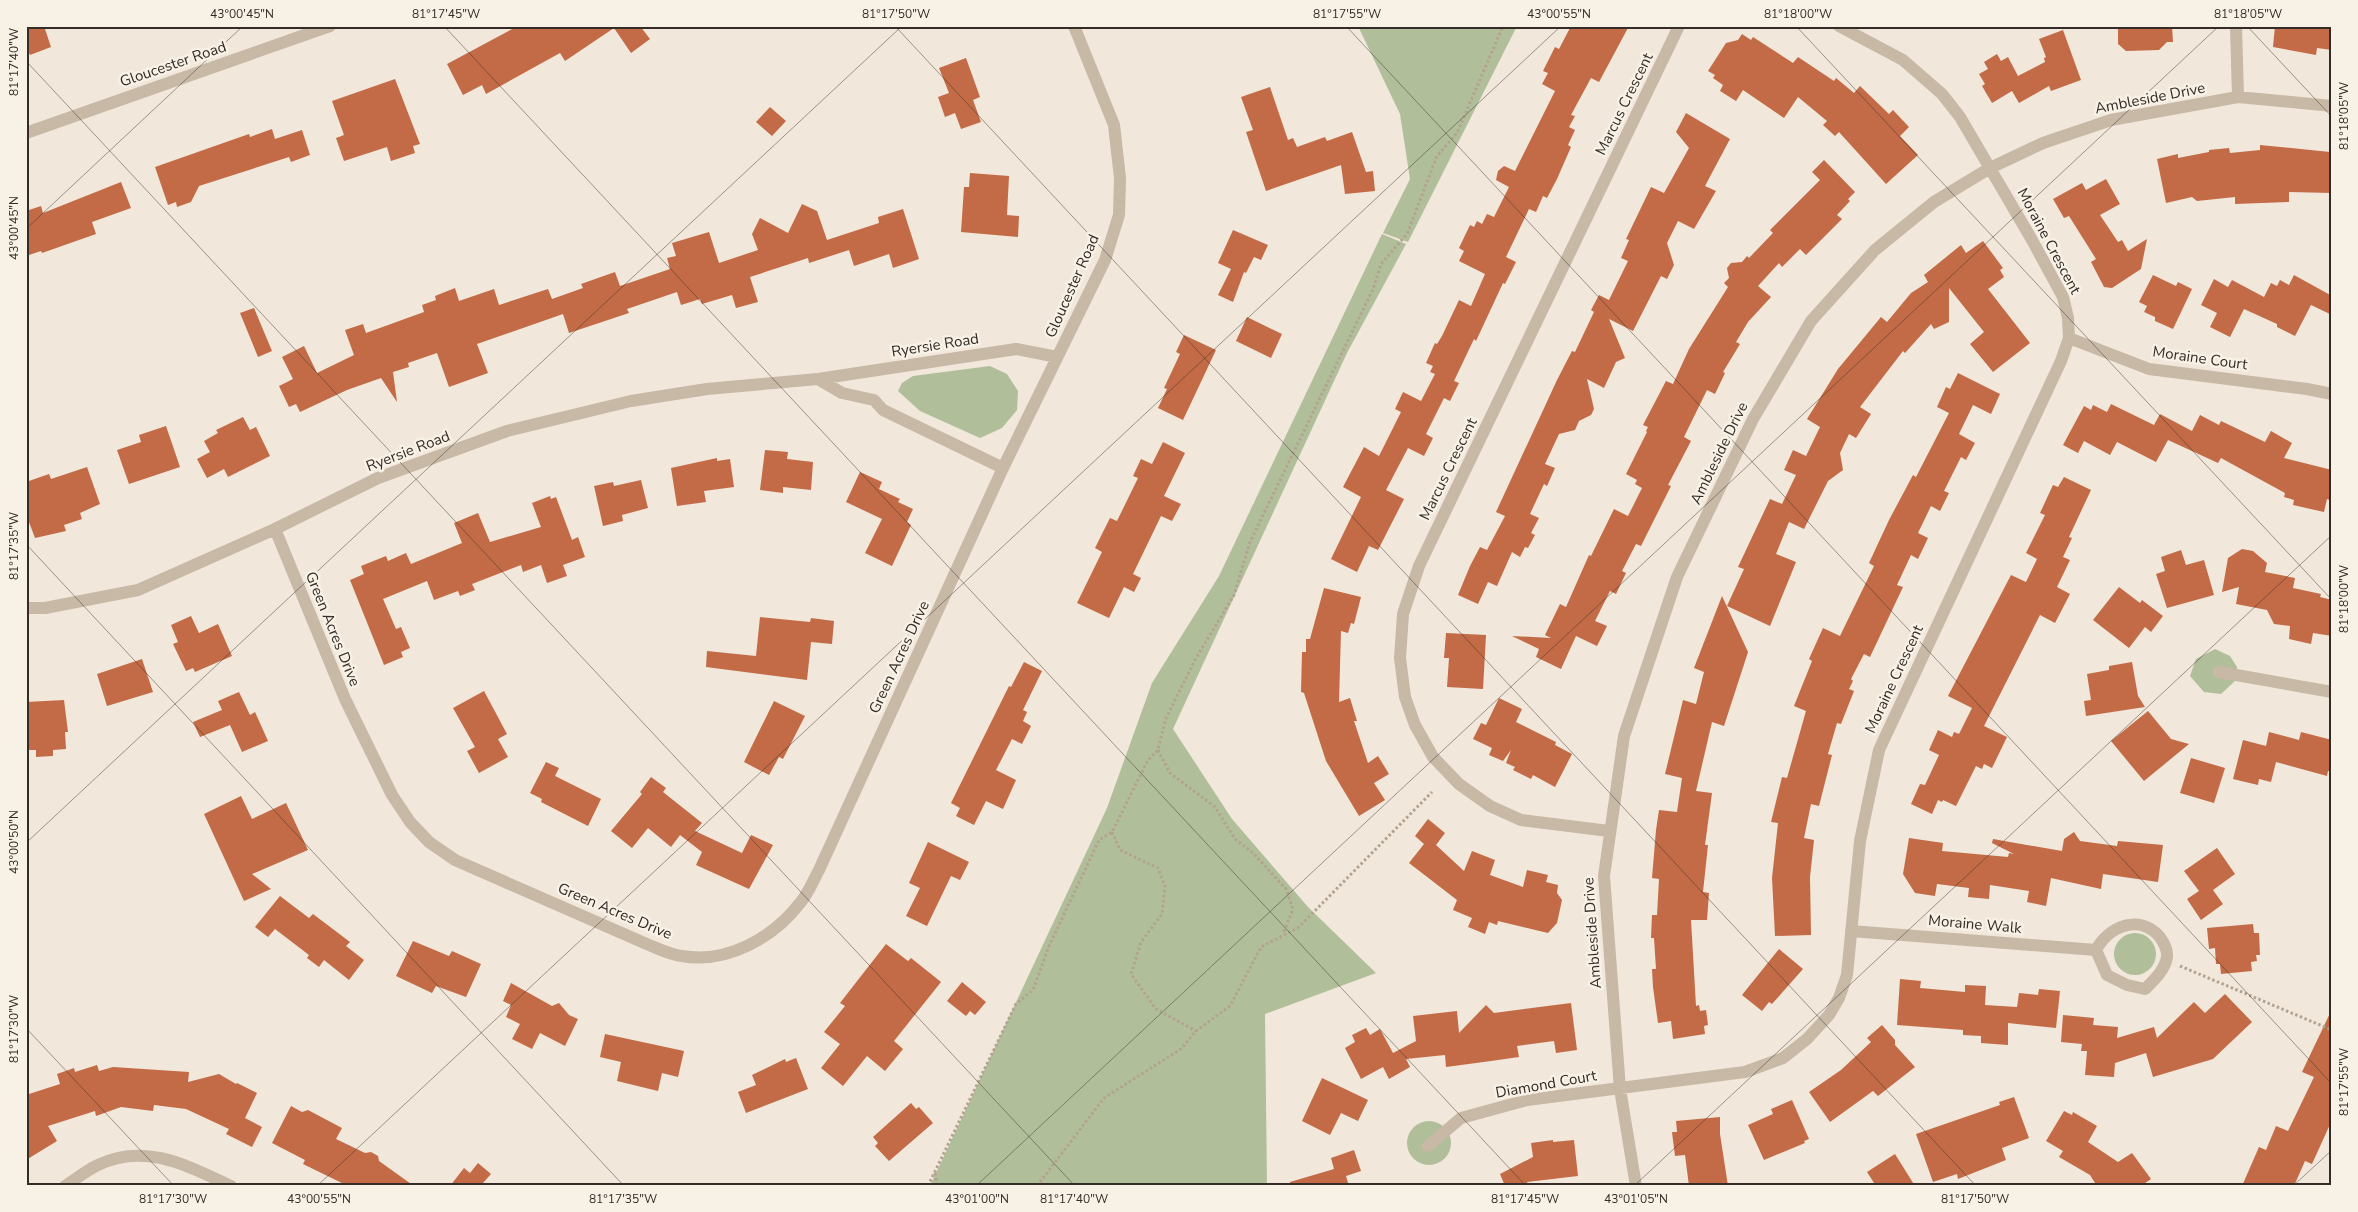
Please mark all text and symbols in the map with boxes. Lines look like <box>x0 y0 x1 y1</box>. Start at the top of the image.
text: 43°00'45"N <box>210 6 274 22</box>
text: 81°17'45"W <box>412 6 480 22</box>
text: 81°17'50"W <box>862 6 930 22</box>
text: 81°17'55"W <box>1313 6 1381 22</box>
text: 43°00'55"N <box>1527 6 1591 22</box>
text: 81°18'00"W <box>1764 6 1832 22</box>
text: 81°18'05"W <box>2214 6 2282 22</box>
text: 81°17'40"W <box>6 28 22 96</box>
street label: Gloucester Road <box>117 36 229 92</box>
street label: Marcus Crescent <box>1591 49 1658 159</box>
street label: Ambleside Drive <box>2093 78 2207 118</box>
text: 81°18'05"W <box>2336 82 2352 150</box>
street label: Moraine Crescent <box>2013 184 2086 298</box>
text: 43°00'45"N <box>6 196 22 260</box>
street label: Gloucester Road <box>1040 231 1104 341</box>
street label: Ryersie Road <box>890 328 980 362</box>
street label: Moraine Court <box>2151 341 2249 375</box>
street label: Ambleside Drive <box>1686 398 1752 508</box>
street label: Marcus Crescent <box>1415 414 1482 524</box>
street label: Ryersie Road <box>363 426 453 476</box>
text: 81°17'35"W <box>6 512 22 580</box>
text: 81°18'00"W <box>2336 565 2352 633</box>
street label: Green Acres Drive <box>301 569 365 689</box>
street label: Green Acres Drive <box>864 597 934 717</box>
street label: Moraine Crescent <box>1860 621 1928 736</box>
text: 43°00'50"N <box>6 810 22 874</box>
street label: Ambleside Drive <box>1578 877 1606 989</box>
street label: Green Acres Drive <box>555 878 675 944</box>
street label: Moraine Walk <box>1927 910 2023 938</box>
text: 81°17'30"W <box>6 995 22 1063</box>
text: 81°17'55"W <box>2336 1048 2352 1116</box>
street label: Diamond Court <box>1494 1065 1599 1103</box>
text: 81°17'30"W <box>139 1191 207 1207</box>
text: 43°00'55"N <box>287 1191 351 1207</box>
text: 81°17'35"W <box>589 1191 657 1207</box>
text: 43°01'00"N <box>945 1191 1009 1207</box>
text: 81°17'40"W <box>1040 1191 1108 1207</box>
text: 81°17'45"W <box>1491 1191 1559 1207</box>
text: 43°01'05"N <box>1604 1191 1668 1207</box>
text: 81°17'50"W <box>1941 1191 2009 1207</box>

